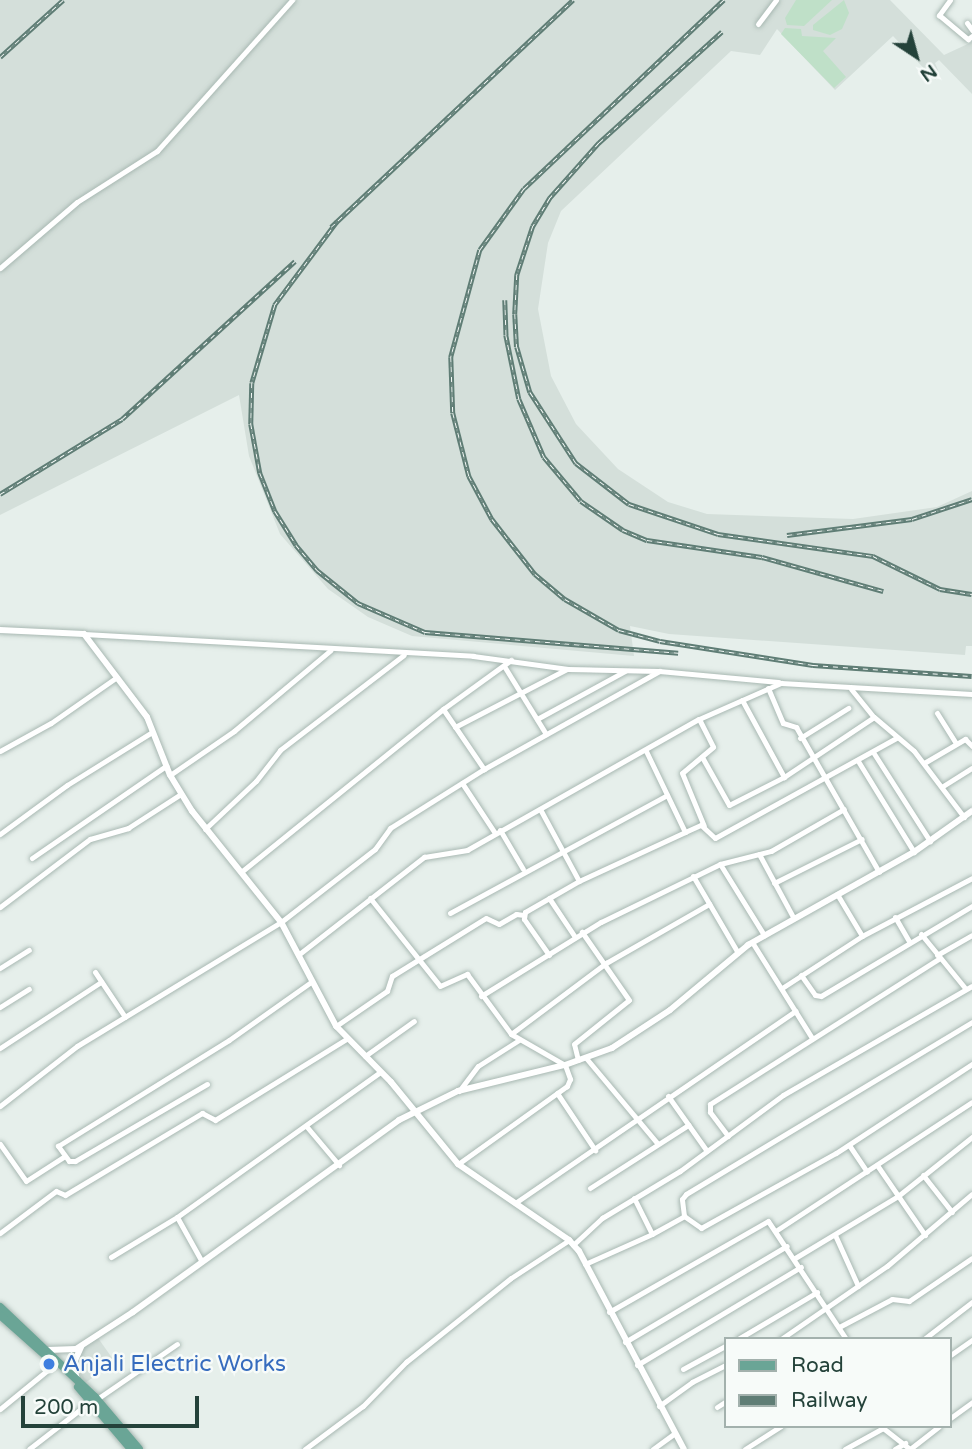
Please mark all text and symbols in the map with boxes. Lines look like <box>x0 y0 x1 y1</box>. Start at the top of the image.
north arrow <box>881 21 951 91</box>
text: N <box>916 60 941 86</box>
legend <box>724 1337 951 1428</box>
place label: Anjali Electric Works <box>63 1350 286 1378</box>
text: Road <box>791 1353 844 1378</box>
marker: Anjali Electric Works <box>41 1356 57 1372</box>
scale bar <box>24 1382 203 1426</box>
text: Railway <box>791 1388 868 1413</box>
text: 200 m <box>34 1395 98 1420</box>

